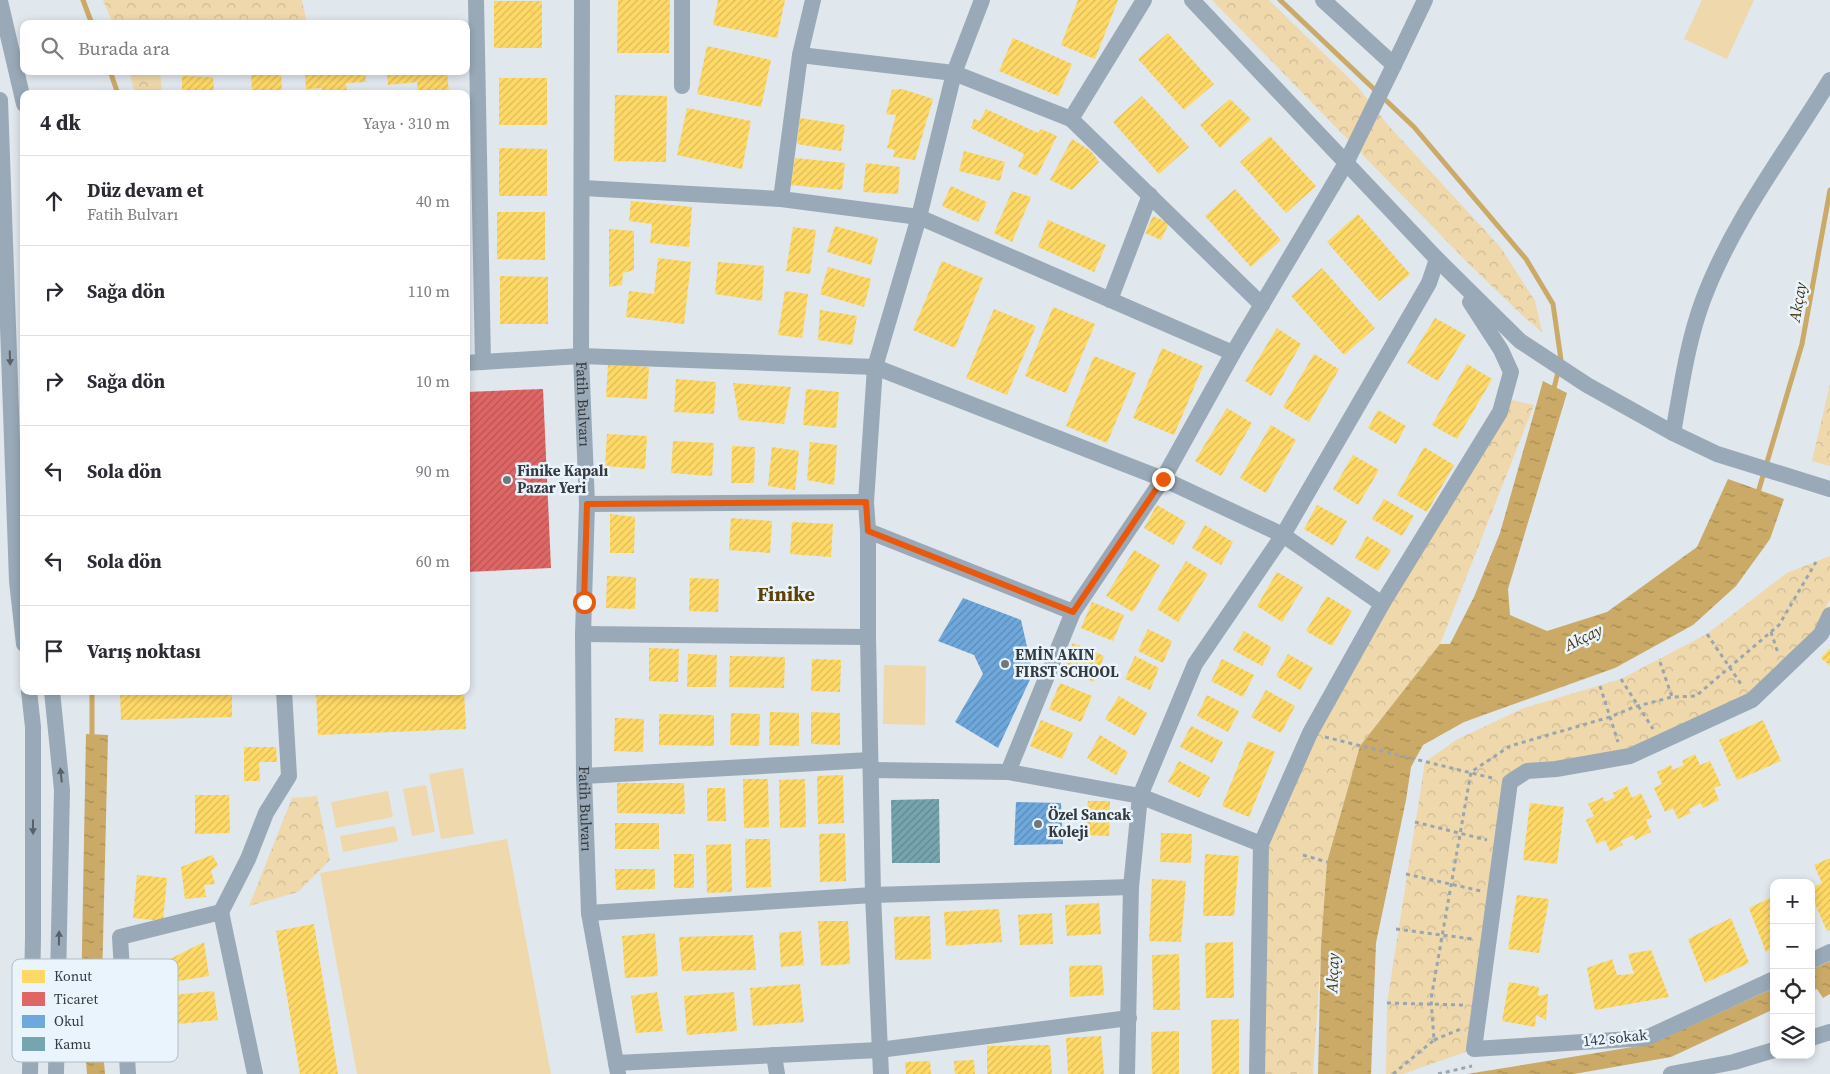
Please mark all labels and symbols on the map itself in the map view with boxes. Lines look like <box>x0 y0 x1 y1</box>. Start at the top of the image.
water label: Akçay <box>1783 280 1811 325</box>
one-way arrow <box>6 351 14 367</box>
street label: Fatih Bulvarı <box>571 361 596 447</box>
place label: Finike Kapalı Pazar Yeri <box>517 460 609 498</box>
route end <box>1152 468 1175 491</box>
marker: Finike Kapalı Pazar Yeri <box>501 474 513 486</box>
district label: Finike <box>757 580 815 608</box>
route start <box>573 591 596 614</box>
water label: Akçay <box>1559 618 1606 656</box>
place label: EMİN AKIN FIRST SCHOOL <box>1015 644 1119 682</box>
marker: EMİN AKIN FIRST SCHOOL <box>999 658 1011 670</box>
street label: Fatih Bulvarı <box>574 766 598 852</box>
one-way arrow <box>57 767 65 783</box>
place label: Özel Sancak Koleji <box>1048 804 1131 842</box>
marker: Özel Sancak Koleji <box>1032 818 1044 830</box>
one-way arrow <box>29 820 37 836</box>
one-way arrow <box>55 930 63 946</box>
water label: Akçay <box>1320 952 1344 994</box>
legend <box>12 959 178 1062</box>
text: Konut <box>54 966 92 986</box>
text: Ticaret <box>54 989 98 1009</box>
text: Okul <box>54 1011 84 1031</box>
street label: 142 sokak <box>1582 1024 1649 1051</box>
text: Kamu <box>54 1034 91 1054</box>

